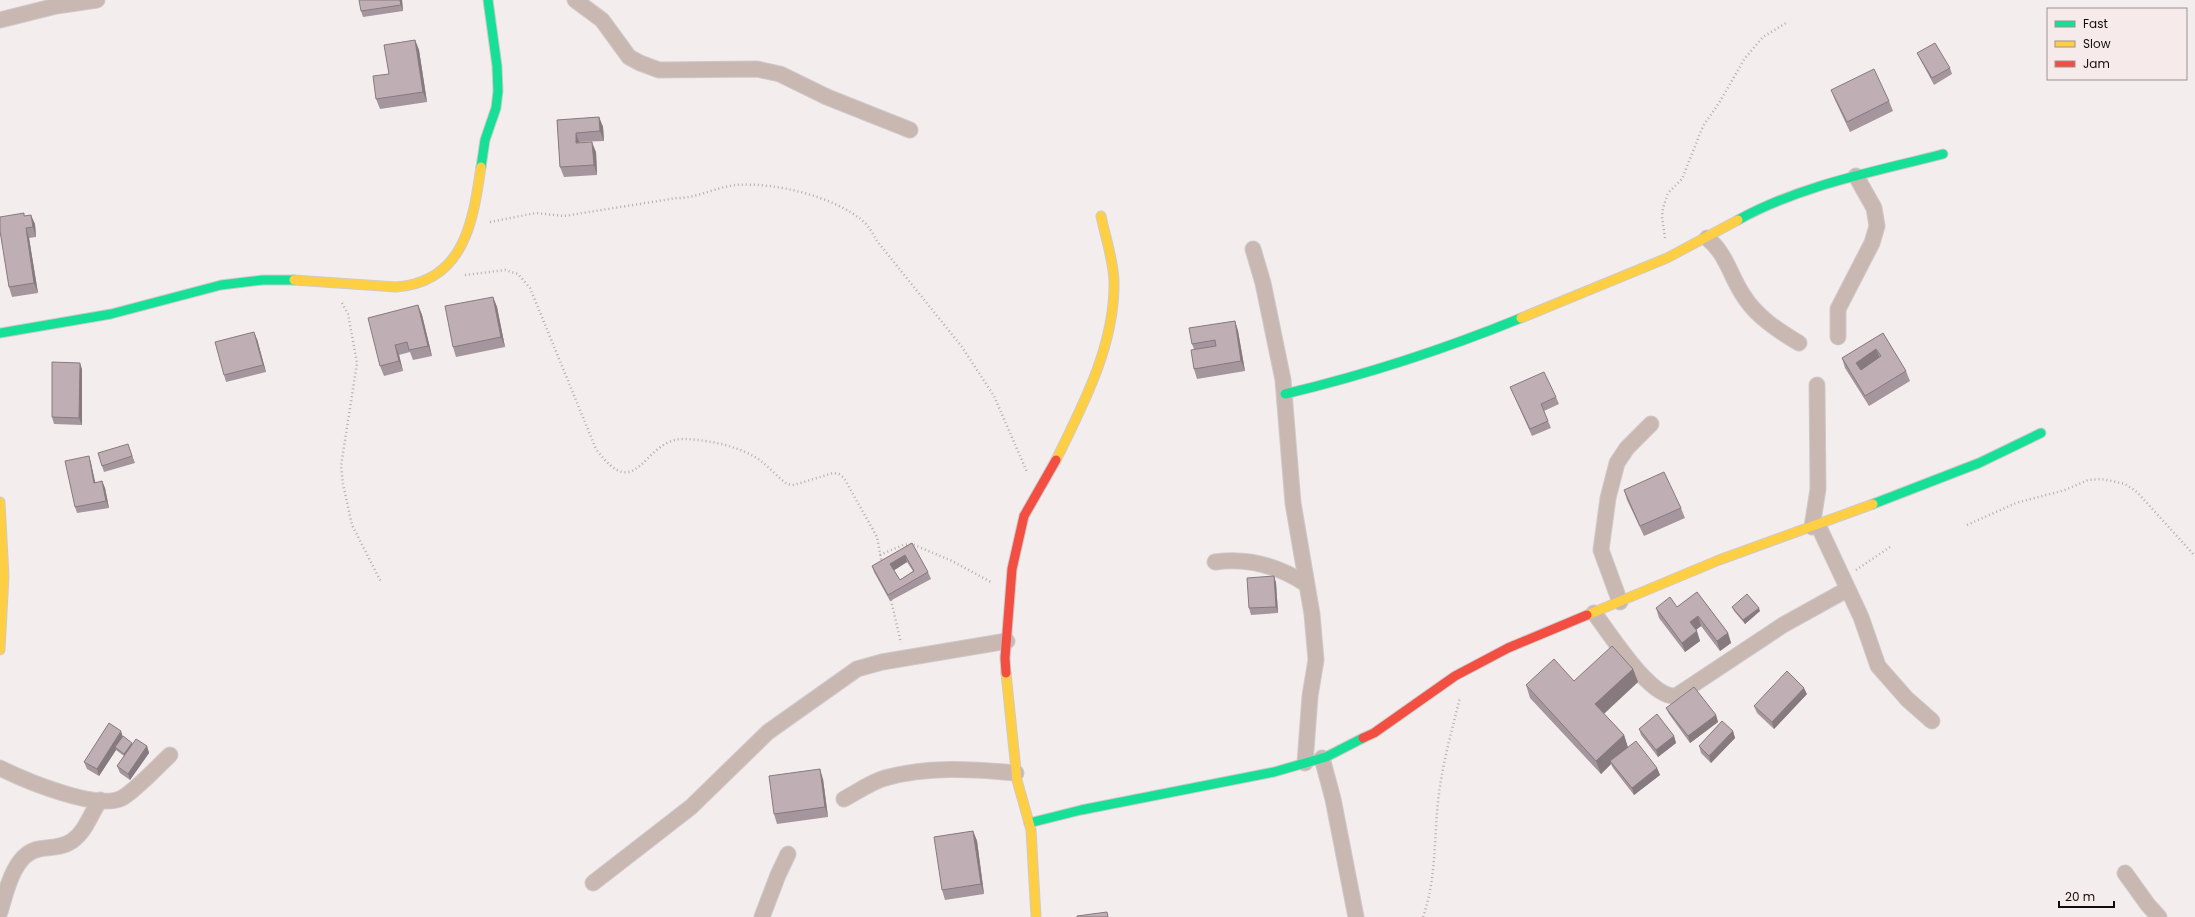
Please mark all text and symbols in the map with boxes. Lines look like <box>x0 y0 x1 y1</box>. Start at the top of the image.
legend <box>2047 8 2187 80</box>
text: Fast <box>2083 15 2108 32</box>
text: Slow <box>2083 35 2111 52</box>
text: Jam <box>2083 55 2110 72</box>
scale bar <box>2059 883 2114 909</box>
text: 20 m <box>2065 888 2095 905</box>

